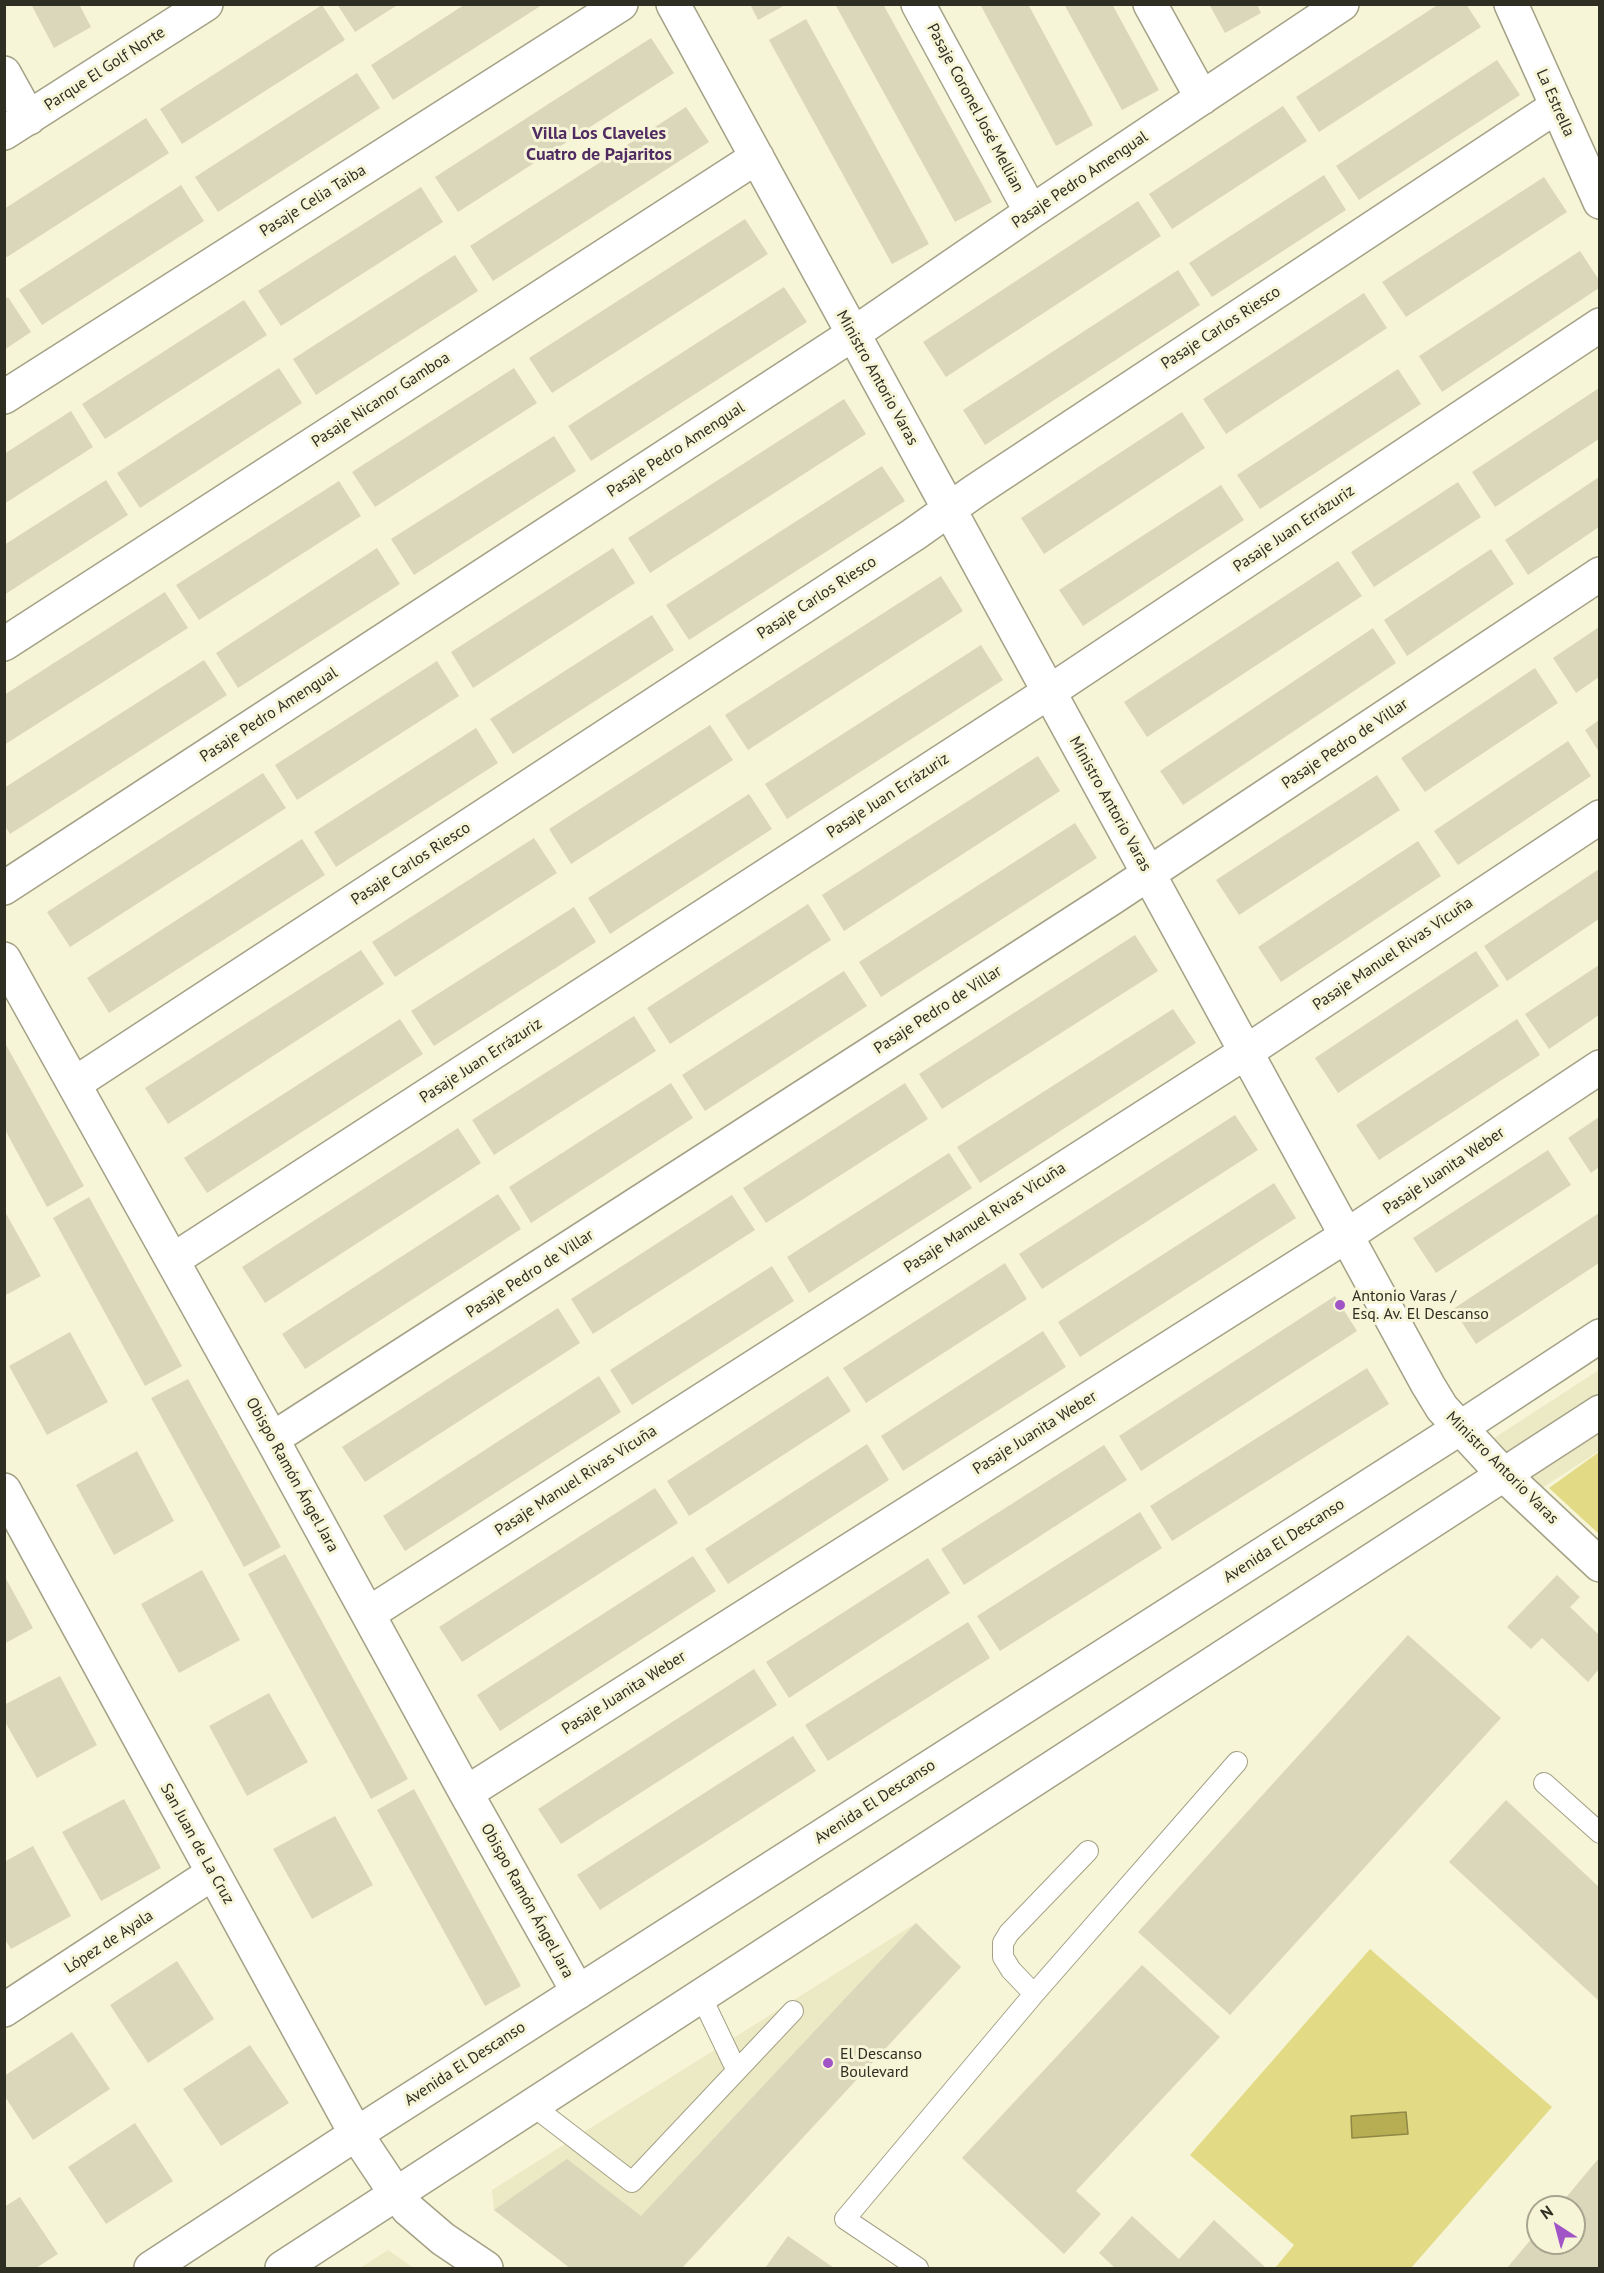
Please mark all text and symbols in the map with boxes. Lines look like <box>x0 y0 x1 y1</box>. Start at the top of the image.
street label: Pasaje Coronel José Mellian <box>922 20 1028 196</box>
street label: Parque El Golf Norte <box>41 23 169 115</box>
street label: La Estrella <box>1532 66 1578 140</box>
district label: Villa Los Claveles Cuatro de Pajaritos <box>526 123 672 166</box>
street label: Pasaje Pedro Amengual <box>1008 127 1152 233</box>
street label: Pasaje Celia Taiba <box>256 161 370 241</box>
street label: Pasaje Carlos Riesco <box>1158 282 1284 374</box>
street label: Ministro Antorio Varas <box>832 307 922 449</box>
street label: Pasaje Nicanor Gamboa <box>308 348 454 452</box>
street label: Pasaje Pedro Amengual <box>604 398 748 502</box>
street label: Pasaje Juan Errázuriz <box>1230 481 1358 577</box>
street label: Pasaje Carlos Riesco <box>754 552 880 644</box>
street label: Pasaje Pedro Amengual <box>197 663 341 767</box>
street label: Pasaje Pedro de Villar <box>1278 695 1412 793</box>
street label: Ministro Antorio Varas <box>1065 733 1155 875</box>
street label: Pasaje Juan Errázuriz <box>823 749 953 843</box>
street label: Pasaje Carlos Riesco <box>348 818 474 910</box>
street label: Pasaje Manuel Rivas Vicuña <box>1309 893 1477 1015</box>
street label: Pasaje Pedro de Villar <box>871 962 1005 1058</box>
street label: Pasaje Juan Errázuriz <box>416 1014 546 1108</box>
street label: Pasaje Juanita Weber <box>1380 1123 1508 1219</box>
street label: Pasaje Manuel Rivas Vicuña <box>900 1158 1070 1278</box>
street label: Pasaje Pedro de Villar <box>463 1226 597 1322</box>
place label: Antonio Varas / Esq. Av. El Descanso <box>1352 1286 1489 1324</box>
marker: Antonio Varas / Esq. Av. El Descanso <box>1333 1298 1347 1312</box>
street label: Pasaje Juanita Weber <box>970 1387 1100 1479</box>
street label: Obispo Ramón Ángel Jara <box>241 1394 343 1556</box>
street label: Ministro Antorio Varas <box>1442 1408 1562 1528</box>
street label: Pasaje Manuel Rivas Vicuña <box>491 1421 661 1541</box>
street label: Avenida El Descanso <box>1220 1495 1348 1587</box>
street label: Pasaje Juanita Weber <box>559 1647 689 1739</box>
street label: Avenida El Descanso <box>811 1756 939 1848</box>
street label: San Juan de La Cruz <box>156 1780 238 1908</box>
street label: Obispo Ramón Ángel Jara <box>476 1820 578 1982</box>
street label: López de Ayala <box>61 1906 157 1978</box>
street label: Avenida El Descanso <box>401 2018 529 2110</box>
place label: El Descanso Boulevard <box>840 2044 922 2082</box>
marker: El Descanso Boulevard <box>821 2056 835 2070</box>
north arrow <box>1526 2195 1586 2255</box>
text: N <box>1536 2201 1557 2223</box>

